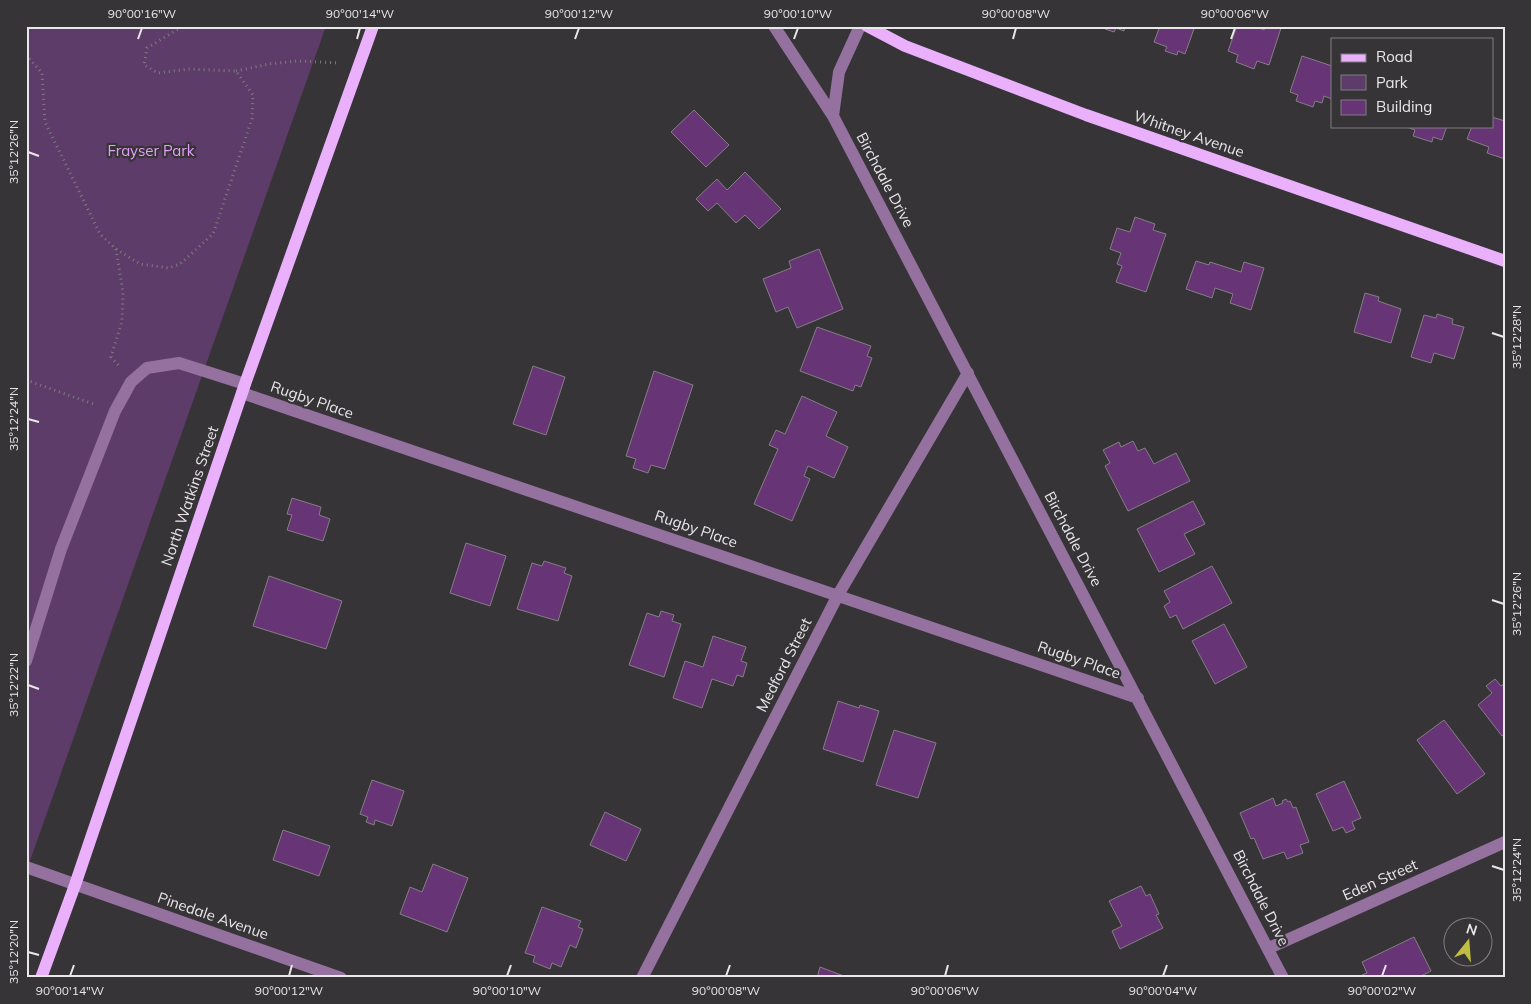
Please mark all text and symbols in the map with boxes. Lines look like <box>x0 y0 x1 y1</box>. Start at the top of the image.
text: 90°00'16"W <box>108 6 176 21</box>
text: 90°00'14"W <box>326 6 394 21</box>
text: 90°00'12"W <box>545 6 613 21</box>
text: 90°00'10"W <box>764 6 832 21</box>
text: 90°00'08"W <box>982 6 1050 21</box>
text: 90°00'06"W <box>1201 6 1269 21</box>
legend <box>1331 38 1494 128</box>
text: Road <box>1376 47 1413 66</box>
text: Park <box>1376 73 1408 92</box>
text: Building <box>1376 97 1432 116</box>
street label: Whitney Avenue <box>1132 106 1247 161</box>
text: 35°12'26"N <box>6 120 21 184</box>
street label: Birchdale Drive <box>852 129 919 231</box>
park label: Frayser Park <box>108 141 195 160</box>
text: 35°12'28"N <box>1509 305 1524 369</box>
street label: Rugby Place <box>268 376 356 423</box>
text: 35°12'24"N <box>6 387 21 451</box>
street label: North Watkins Street <box>157 423 222 568</box>
street label: Birchdale Drive <box>1040 488 1107 590</box>
street label: Rugby Place <box>652 505 740 552</box>
text: 35°12'26"N <box>1509 572 1524 636</box>
street label: Medford Street <box>752 614 815 715</box>
street label: Rugby Place <box>1035 636 1123 683</box>
text: 35°12'22"N <box>6 653 21 717</box>
text: 35°12'24"N <box>1509 838 1524 902</box>
street label: Birchdale Drive <box>1229 847 1294 949</box>
street label: Eden Street <box>1339 855 1420 905</box>
street label: Pinedale Avenue <box>155 888 271 943</box>
north arrow <box>1444 916 1494 966</box>
text: N <box>1464 919 1479 940</box>
text: 35°12'20"N <box>6 920 21 984</box>
text: 90°00'14"W <box>36 983 104 998</box>
text: 90°00'12"W <box>255 983 323 998</box>
text: 90°00'10"W <box>473 983 541 998</box>
text: 90°00'08"W <box>692 983 760 998</box>
text: 90°00'06"W <box>911 983 979 998</box>
text: 90°00'04"W <box>1129 983 1197 998</box>
text: 90°00'02"W <box>1348 983 1416 998</box>

